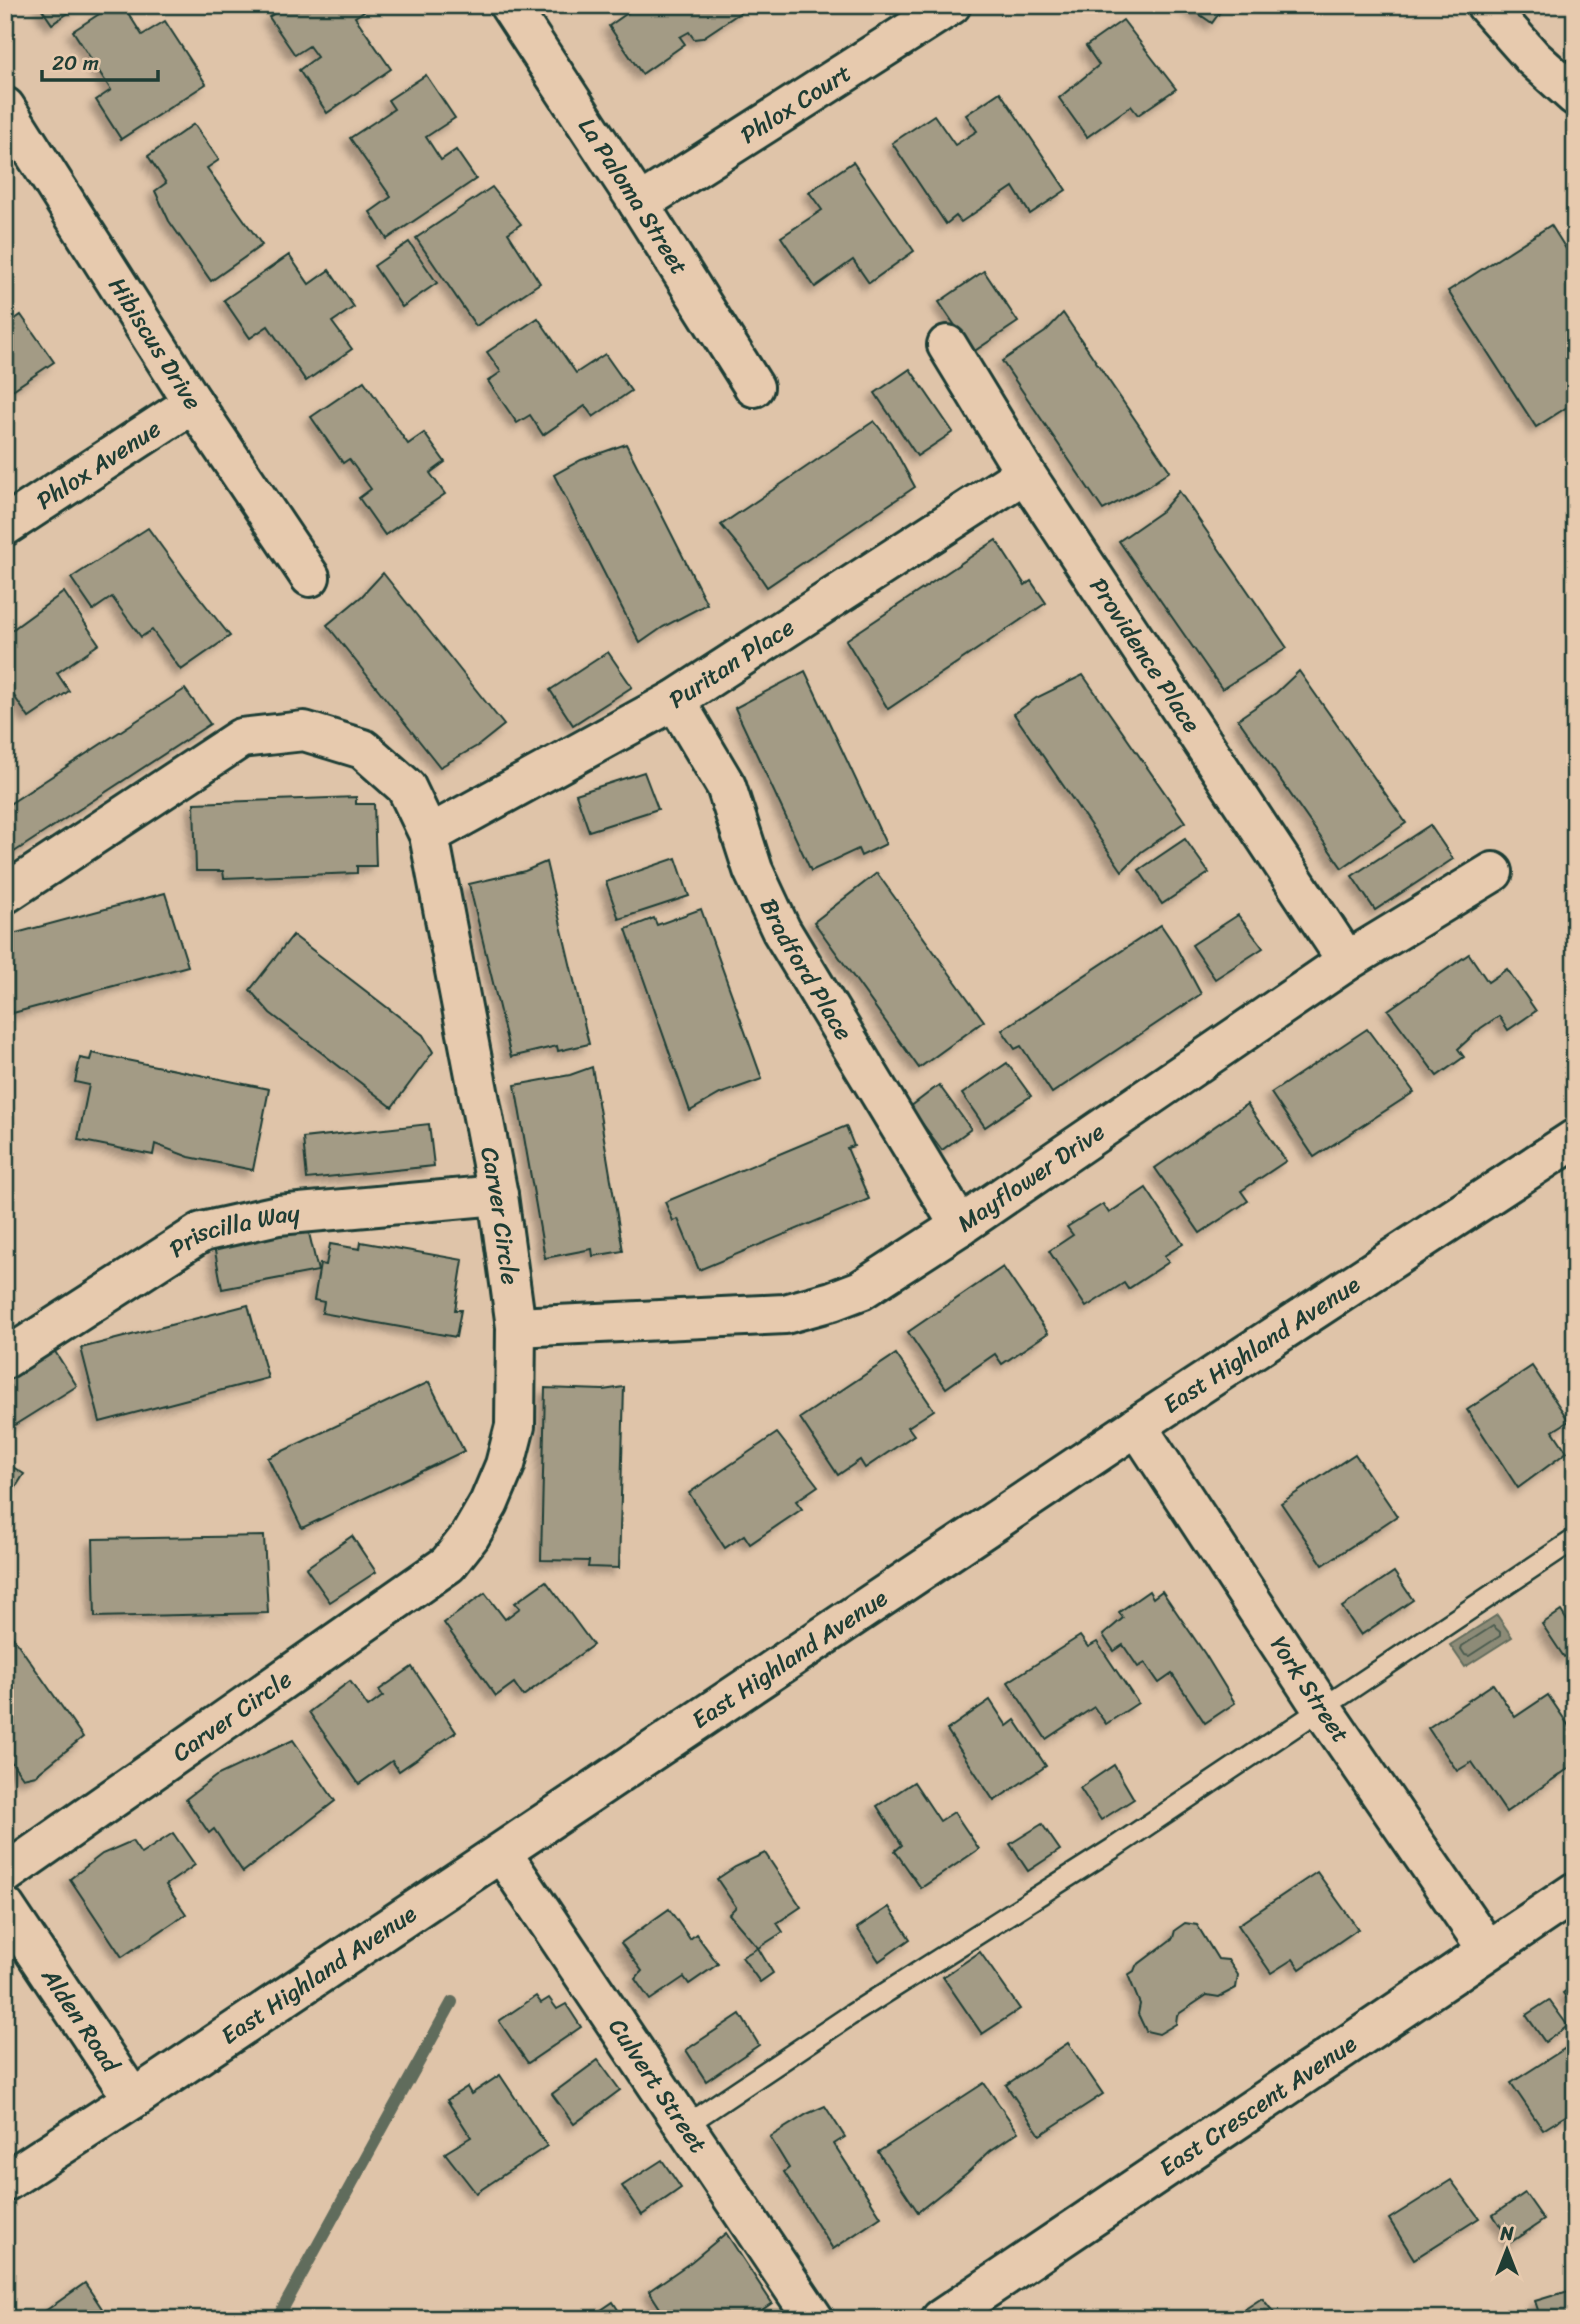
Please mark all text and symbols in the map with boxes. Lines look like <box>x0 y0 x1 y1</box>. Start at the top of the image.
scale bar <box>42 38 158 82</box>
text: 20 m <box>52 44 99 82</box>
street label: Phlox Court <box>732 53 860 155</box>
street label: La Paloma Street <box>567 109 700 283</box>
street label: Hibiscus Drive <box>97 268 213 418</box>
street label: Phlox Avenue <box>28 408 170 521</box>
street label: Providence Place <box>1078 569 1212 742</box>
street label: Puritan Place <box>660 607 803 720</box>
street label: Bradford Place <box>748 891 864 1049</box>
street label: Mayflower Drive <box>948 1111 1114 1243</box>
street label: Carver Circle <box>468 1143 531 1287</box>
street label: Priscilla Way <box>160 1192 302 1269</box>
street label: East Highland Avenue <box>1154 1264 1369 1425</box>
street label: East Highland Avenue <box>683 1577 897 1740</box>
street label: York Street <box>1259 1627 1361 1752</box>
street label: Carver Circle <box>163 1659 301 1773</box>
street label: East Highland Avenue <box>212 1893 426 2056</box>
street label: Alden Road <box>30 1958 132 2083</box>
street label: Culvert Street <box>597 2009 718 2162</box>
street label: East Crescent Avenue <box>1150 2023 1366 2188</box>
north arrow <box>1472 2216 1542 2286</box>
text: N <box>1499 2217 1514 2250</box>

